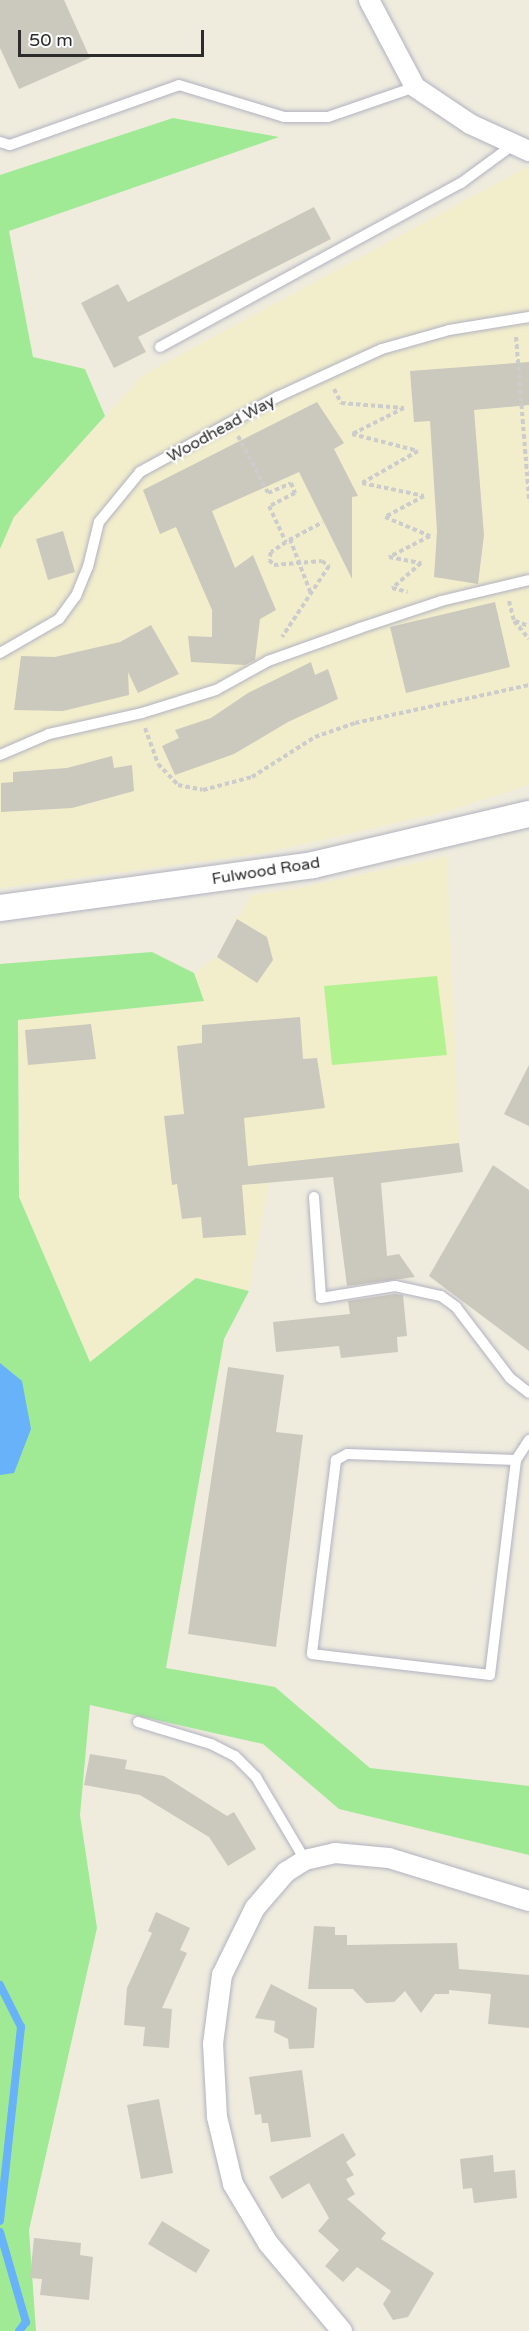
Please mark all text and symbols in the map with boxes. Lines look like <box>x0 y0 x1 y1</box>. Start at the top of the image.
scale bar <box>21 18 207 56</box>
text: 50 m <box>29 29 73 51</box>
street label: Woodhead Way <box>164 392 278 466</box>
street label: Fulwood Road <box>210 853 322 889</box>

